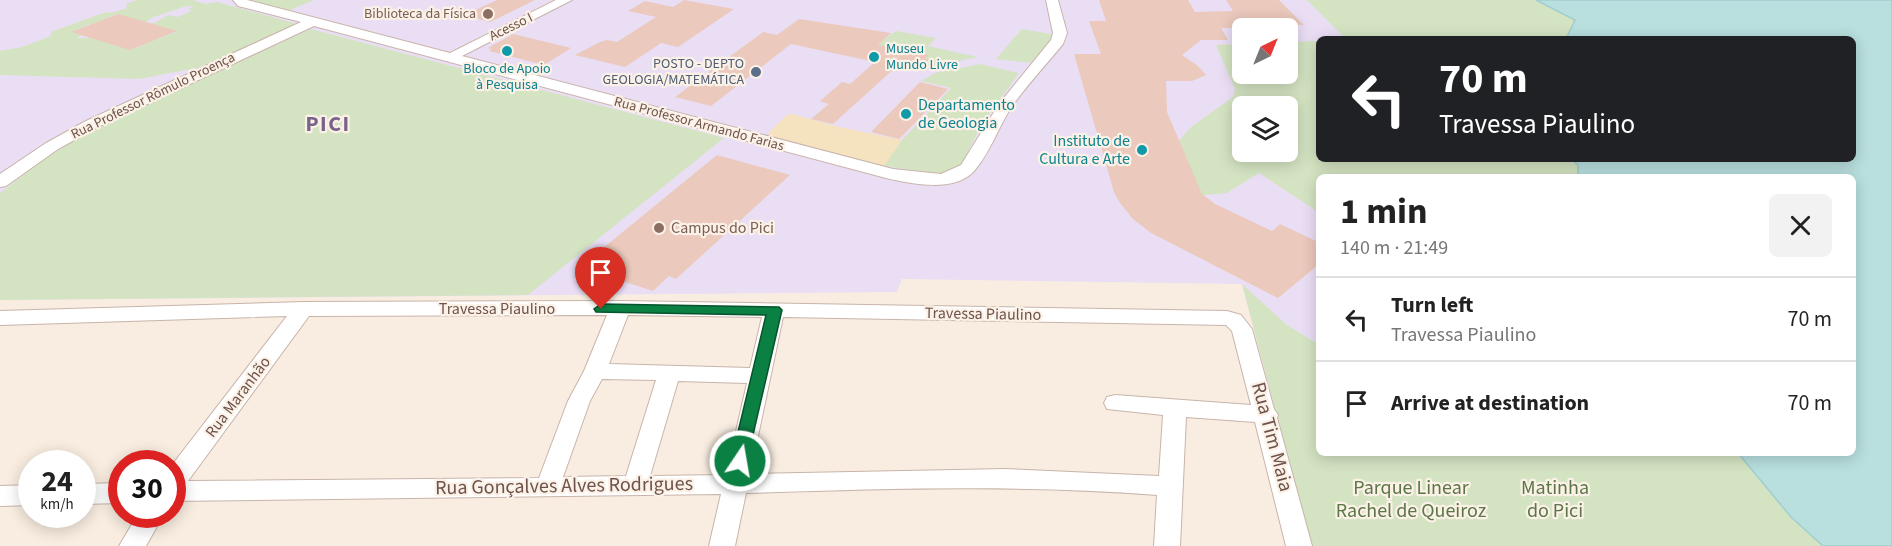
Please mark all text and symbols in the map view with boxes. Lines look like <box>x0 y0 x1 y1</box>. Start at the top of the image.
place label: Biblioteca da Física <box>364 4 476 24</box>
marker: Biblioteca da Física <box>481 7 495 21</box>
street label: Acesso I <box>486 8 536 46</box>
north arrow <box>1232 18 1298 84</box>
map controls <box>1232 18 1298 162</box>
place label: Museu Mundo Livre <box>886 39 958 75</box>
marker: Bloco de Apoio à Pesquisa <box>500 44 514 58</box>
street label: Rua Professor Rômulo Proença <box>68 48 238 144</box>
text: 70 m <box>1439 49 1528 109</box>
marker: Museu Mundo Livre <box>867 50 881 64</box>
place label: POSTO - DEPTO GEOLOGIA/MATEMÁTICA <box>602 54 744 90</box>
place label: Bloco de Apoio à Pesquisa <box>463 59 551 95</box>
icon: left <box>1340 60 1418 138</box>
marker: POSTO - DEPTO GEOLOGIA/MATEMÁTICA <box>749 65 763 79</box>
street label: Rua Professor Armando Farias <box>612 92 786 156</box>
place label: Departamento de Geologia <box>918 94 1015 134</box>
button: layers <box>1232 96 1298 162</box>
text: Travessa Piaulino <box>1439 105 1635 144</box>
marker: Departamento de Geologia <box>899 107 913 121</box>
district label: PICI <box>305 108 351 140</box>
place label: Instituto de Cultura e Arte <box>1039 130 1130 170</box>
marker: Instituto de Cultura e Arte <box>1135 143 1149 157</box>
text: 1 min <box>1340 186 1428 237</box>
button: close <box>1769 194 1832 257</box>
place label: Campus do Pici <box>671 217 774 239</box>
marker: Campus do Pici <box>652 221 666 235</box>
text: 140 m · 21:49 <box>1340 234 1448 262</box>
pin <box>575 247 626 309</box>
icon: arrive <box>584 256 617 289</box>
text: Turn left <box>1391 289 1473 321</box>
street label: Travessa Piaulino <box>439 298 555 320</box>
street label: Travessa Piaulino <box>925 302 1041 326</box>
icon: left <box>1340 303 1373 336</box>
text: 70 m <box>1787 303 1832 335</box>
text: Travessa Piaulino <box>1391 321 1536 349</box>
street label: Rua Maranhão <box>200 352 276 442</box>
street label: Rua Tim Maia <box>1244 379 1300 495</box>
icon: arrive <box>1340 387 1373 420</box>
text: Arrive at destination <box>1391 387 1589 419</box>
text: 70 m <box>1787 387 1832 419</box>
position arrow <box>708 429 772 493</box>
speed limit sign: 30 <box>108 450 186 528</box>
text: 24 <box>41 460 73 503</box>
street label: Rua Gonçalves Alves Rodrigues <box>435 470 693 502</box>
park label: Parque Linear Rachel de Queiroz <box>1336 474 1486 525</box>
park label: Matinha do Pici <box>1521 474 1589 525</box>
text: km/h <box>40 494 74 515</box>

